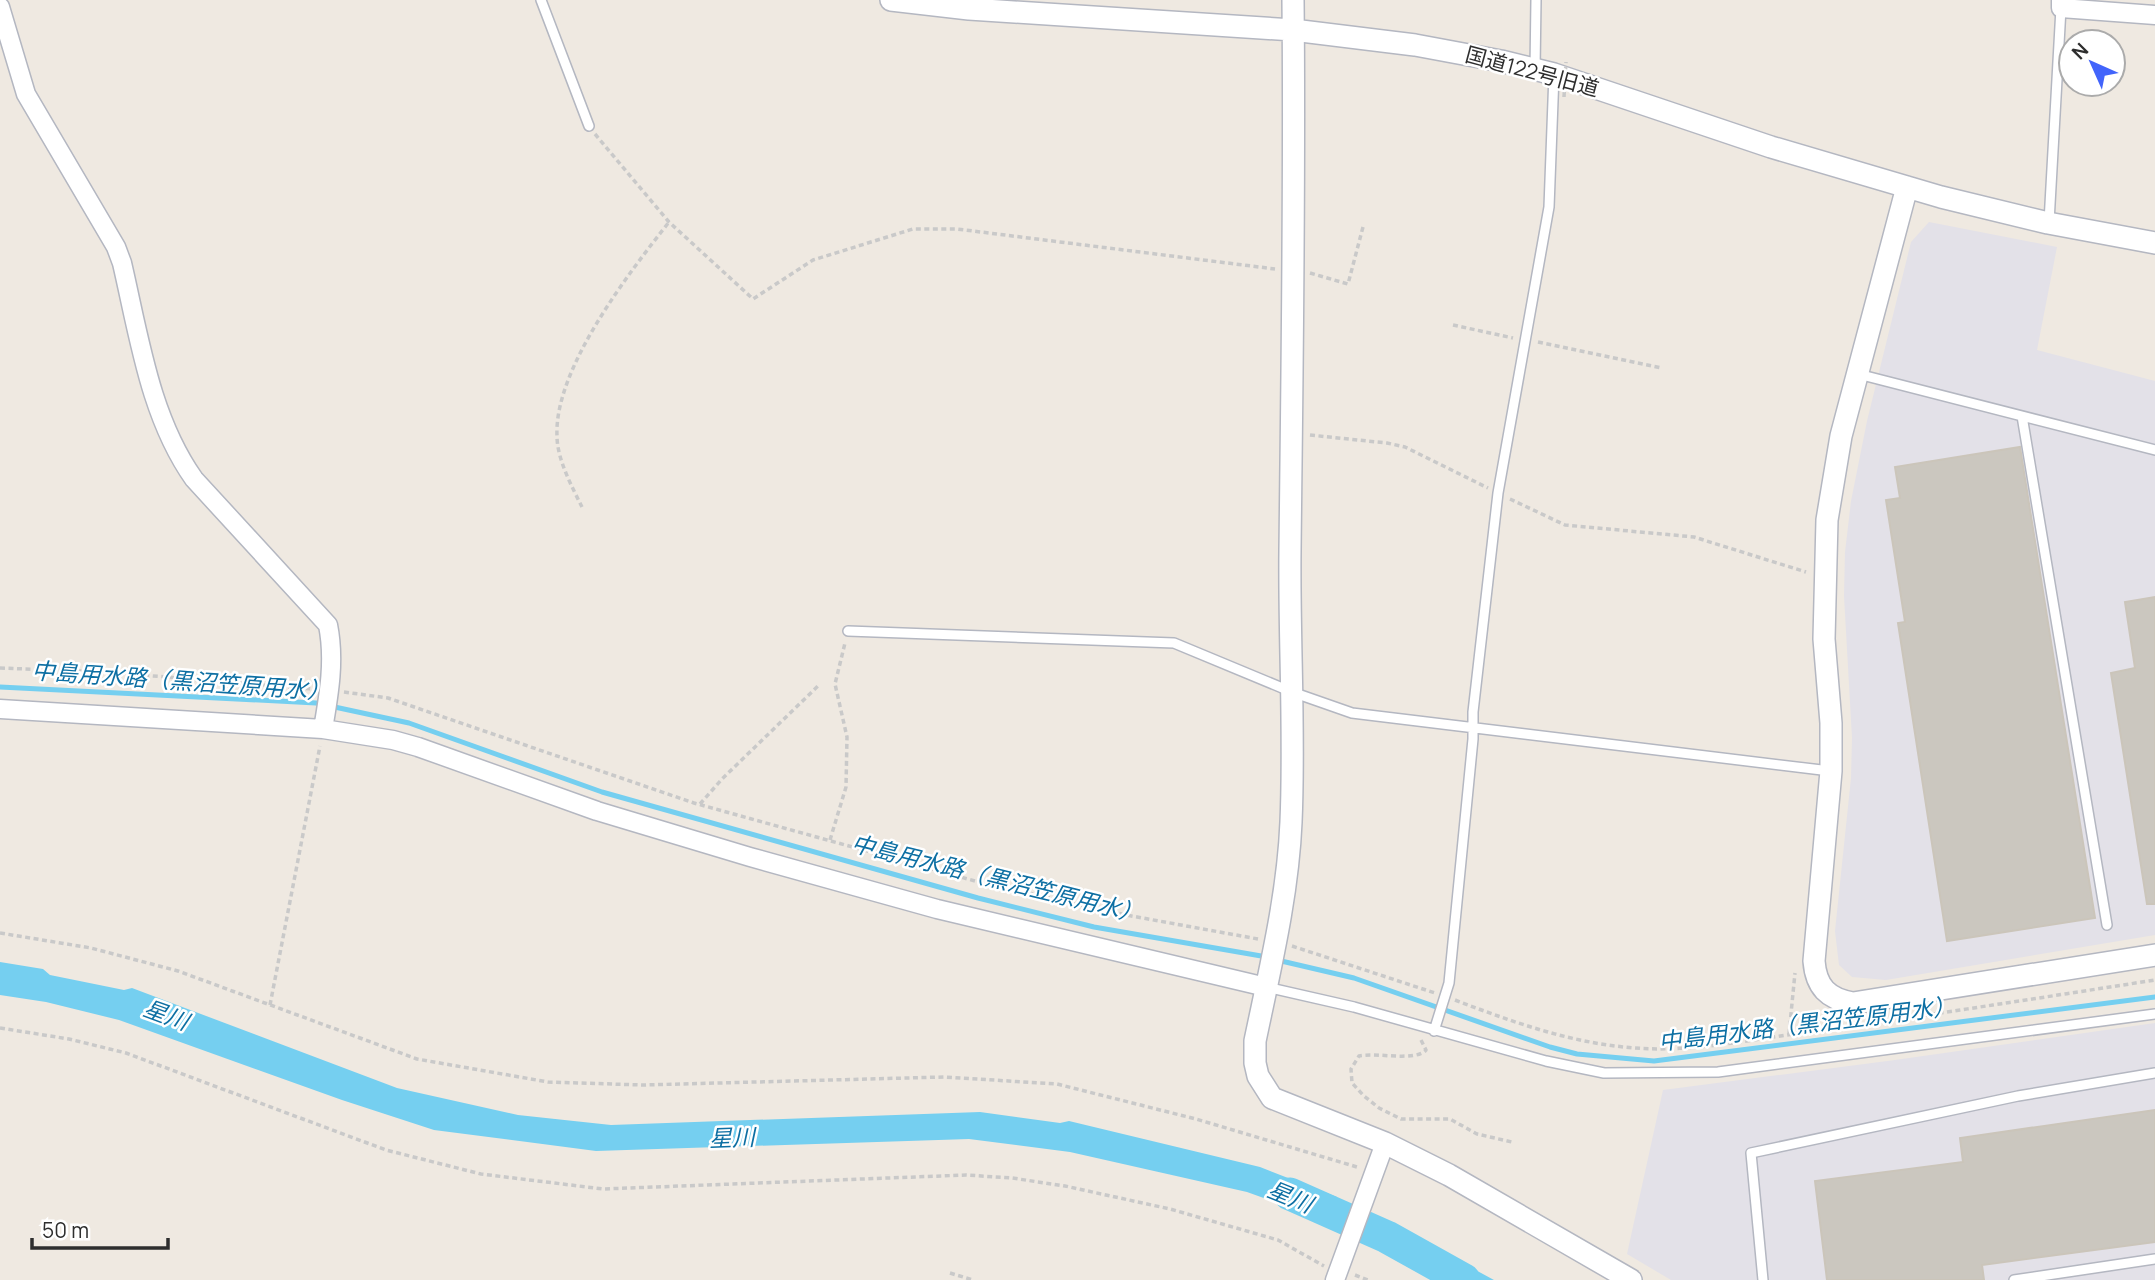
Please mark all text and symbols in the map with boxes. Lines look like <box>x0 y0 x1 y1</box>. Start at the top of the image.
north arrow <box>2057 28 2127 98</box>
text: N <box>2066 37 2094 65</box>
street label: 国道122号旧道 <box>1462 40 1602 102</box>
water label: 中島用水路（黒沼笠原用水） <box>31 654 331 706</box>
water label: 中島用水路（黒沼笠原用水） <box>848 826 1146 930</box>
water label: 中島用水路（黒沼笠原用水） <box>1657 989 1957 1057</box>
water label: 星川 <box>139 991 196 1038</box>
water label: 星川 <box>708 1120 759 1154</box>
water label: 星川 <box>1263 1173 1320 1221</box>
scale bar <box>32 1206 168 1250</box>
text: 50 m <box>42 1216 89 1244</box>

